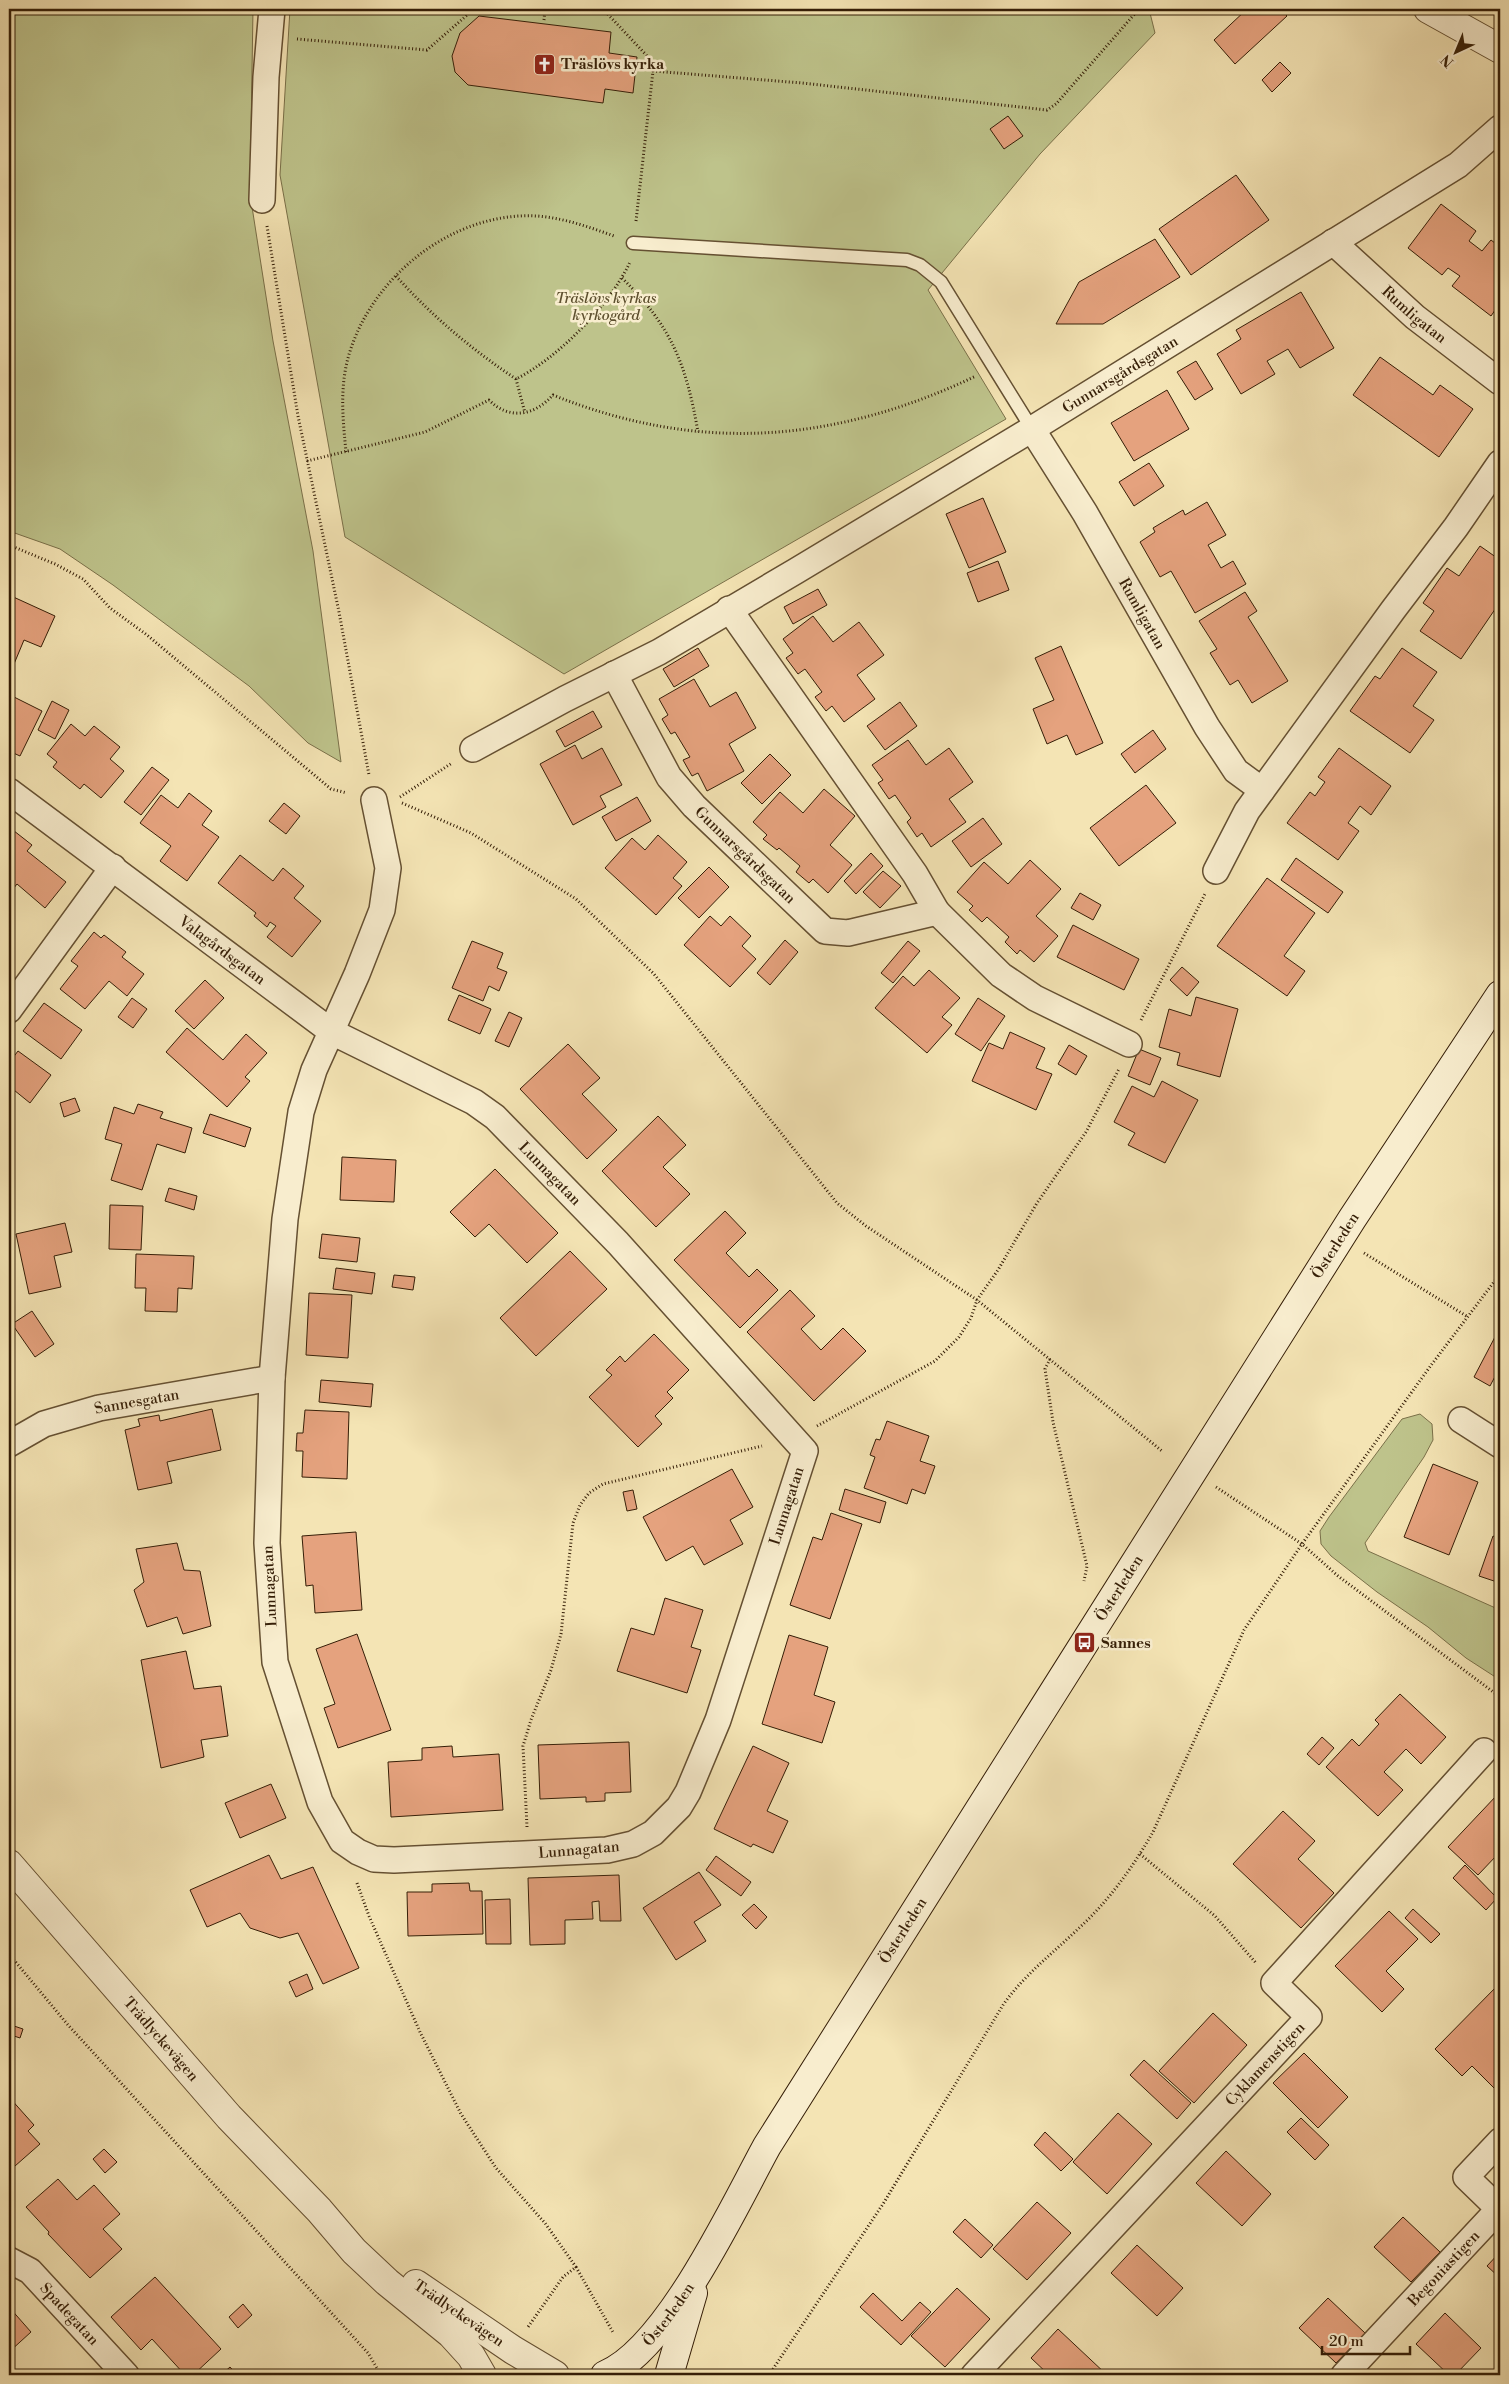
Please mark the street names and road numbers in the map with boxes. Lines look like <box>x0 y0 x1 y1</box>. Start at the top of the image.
street label: Rumligatan <box>1378 282 1450 347</box>
street label: Gunnarsgårdsgatan <box>1059 331 1181 417</box>
street label: Rumligatan <box>1114 574 1170 653</box>
street label: Gunnarsgårdsgatan <box>691 802 800 908</box>
street label: Valagårdsgatan <box>174 911 269 989</box>
street label: Lunnagatan <box>515 1138 585 1209</box>
street label: Österleden <box>1306 1209 1363 1282</box>
street label: Sannesgatan <box>92 1385 181 1418</box>
street label: Lunnagatan <box>765 1464 809 1548</box>
street label: Lunnagatan <box>258 1545 282 1627</box>
street label: Österleden <box>1090 1551 1147 1625</box>
street label: Lunnagatan <box>538 1837 620 1863</box>
street label: Österleden <box>874 1894 931 1967</box>
street label: Trädlyckevägen <box>119 1993 203 2085</box>
street label: Cyklamenstigen <box>1221 2018 1309 2110</box>
street label: Begoniastigen <box>1403 2226 1484 2311</box>
street label: Trädlyckevägen <box>410 2276 508 2351</box>
street label: Spadegatan <box>36 2279 103 2349</box>
street label: Österleden <box>638 2279 698 2350</box>

